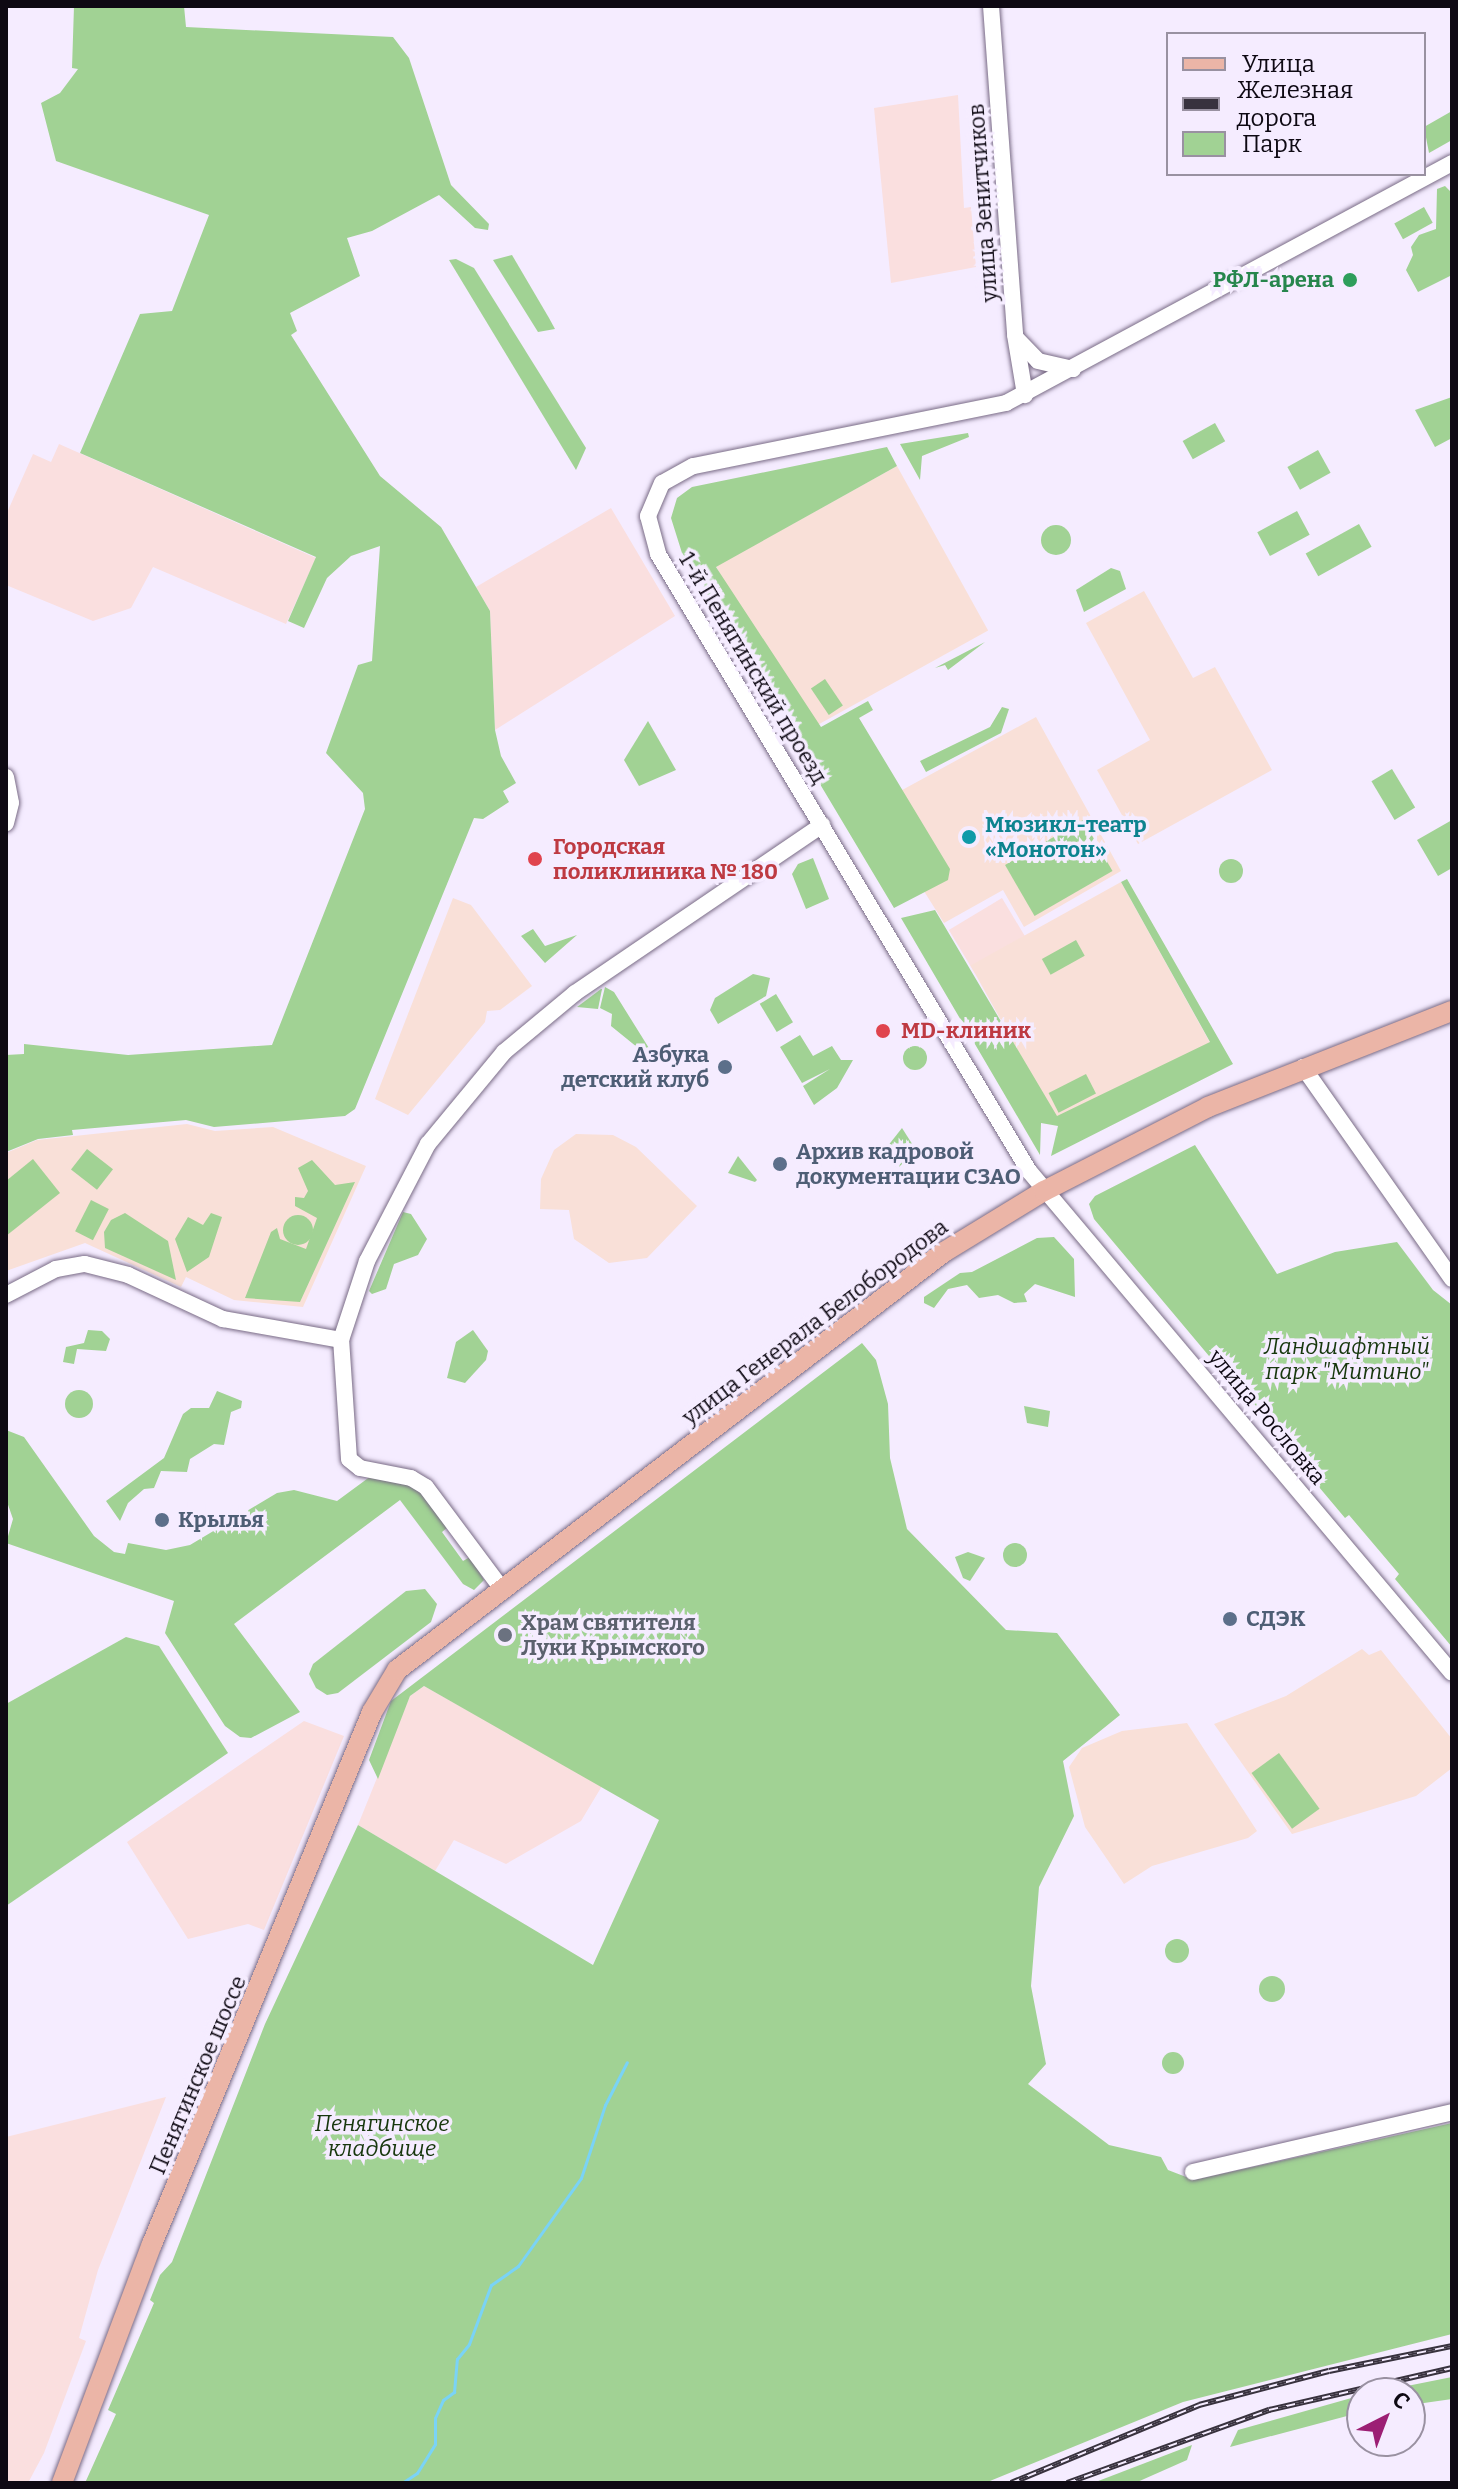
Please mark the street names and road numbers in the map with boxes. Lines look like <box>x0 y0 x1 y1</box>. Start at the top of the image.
street label: улица Зенитчиков <box>963 103 1003 303</box>
street label: 1-й Пенягинский проезд <box>673 547 833 789</box>
street label: улица Генерала Белобородова <box>677 1214 953 1430</box>
street label: улица Рословка <box>1203 1344 1331 1490</box>
street label: Пенягинское шоссе <box>144 1972 252 2178</box>

